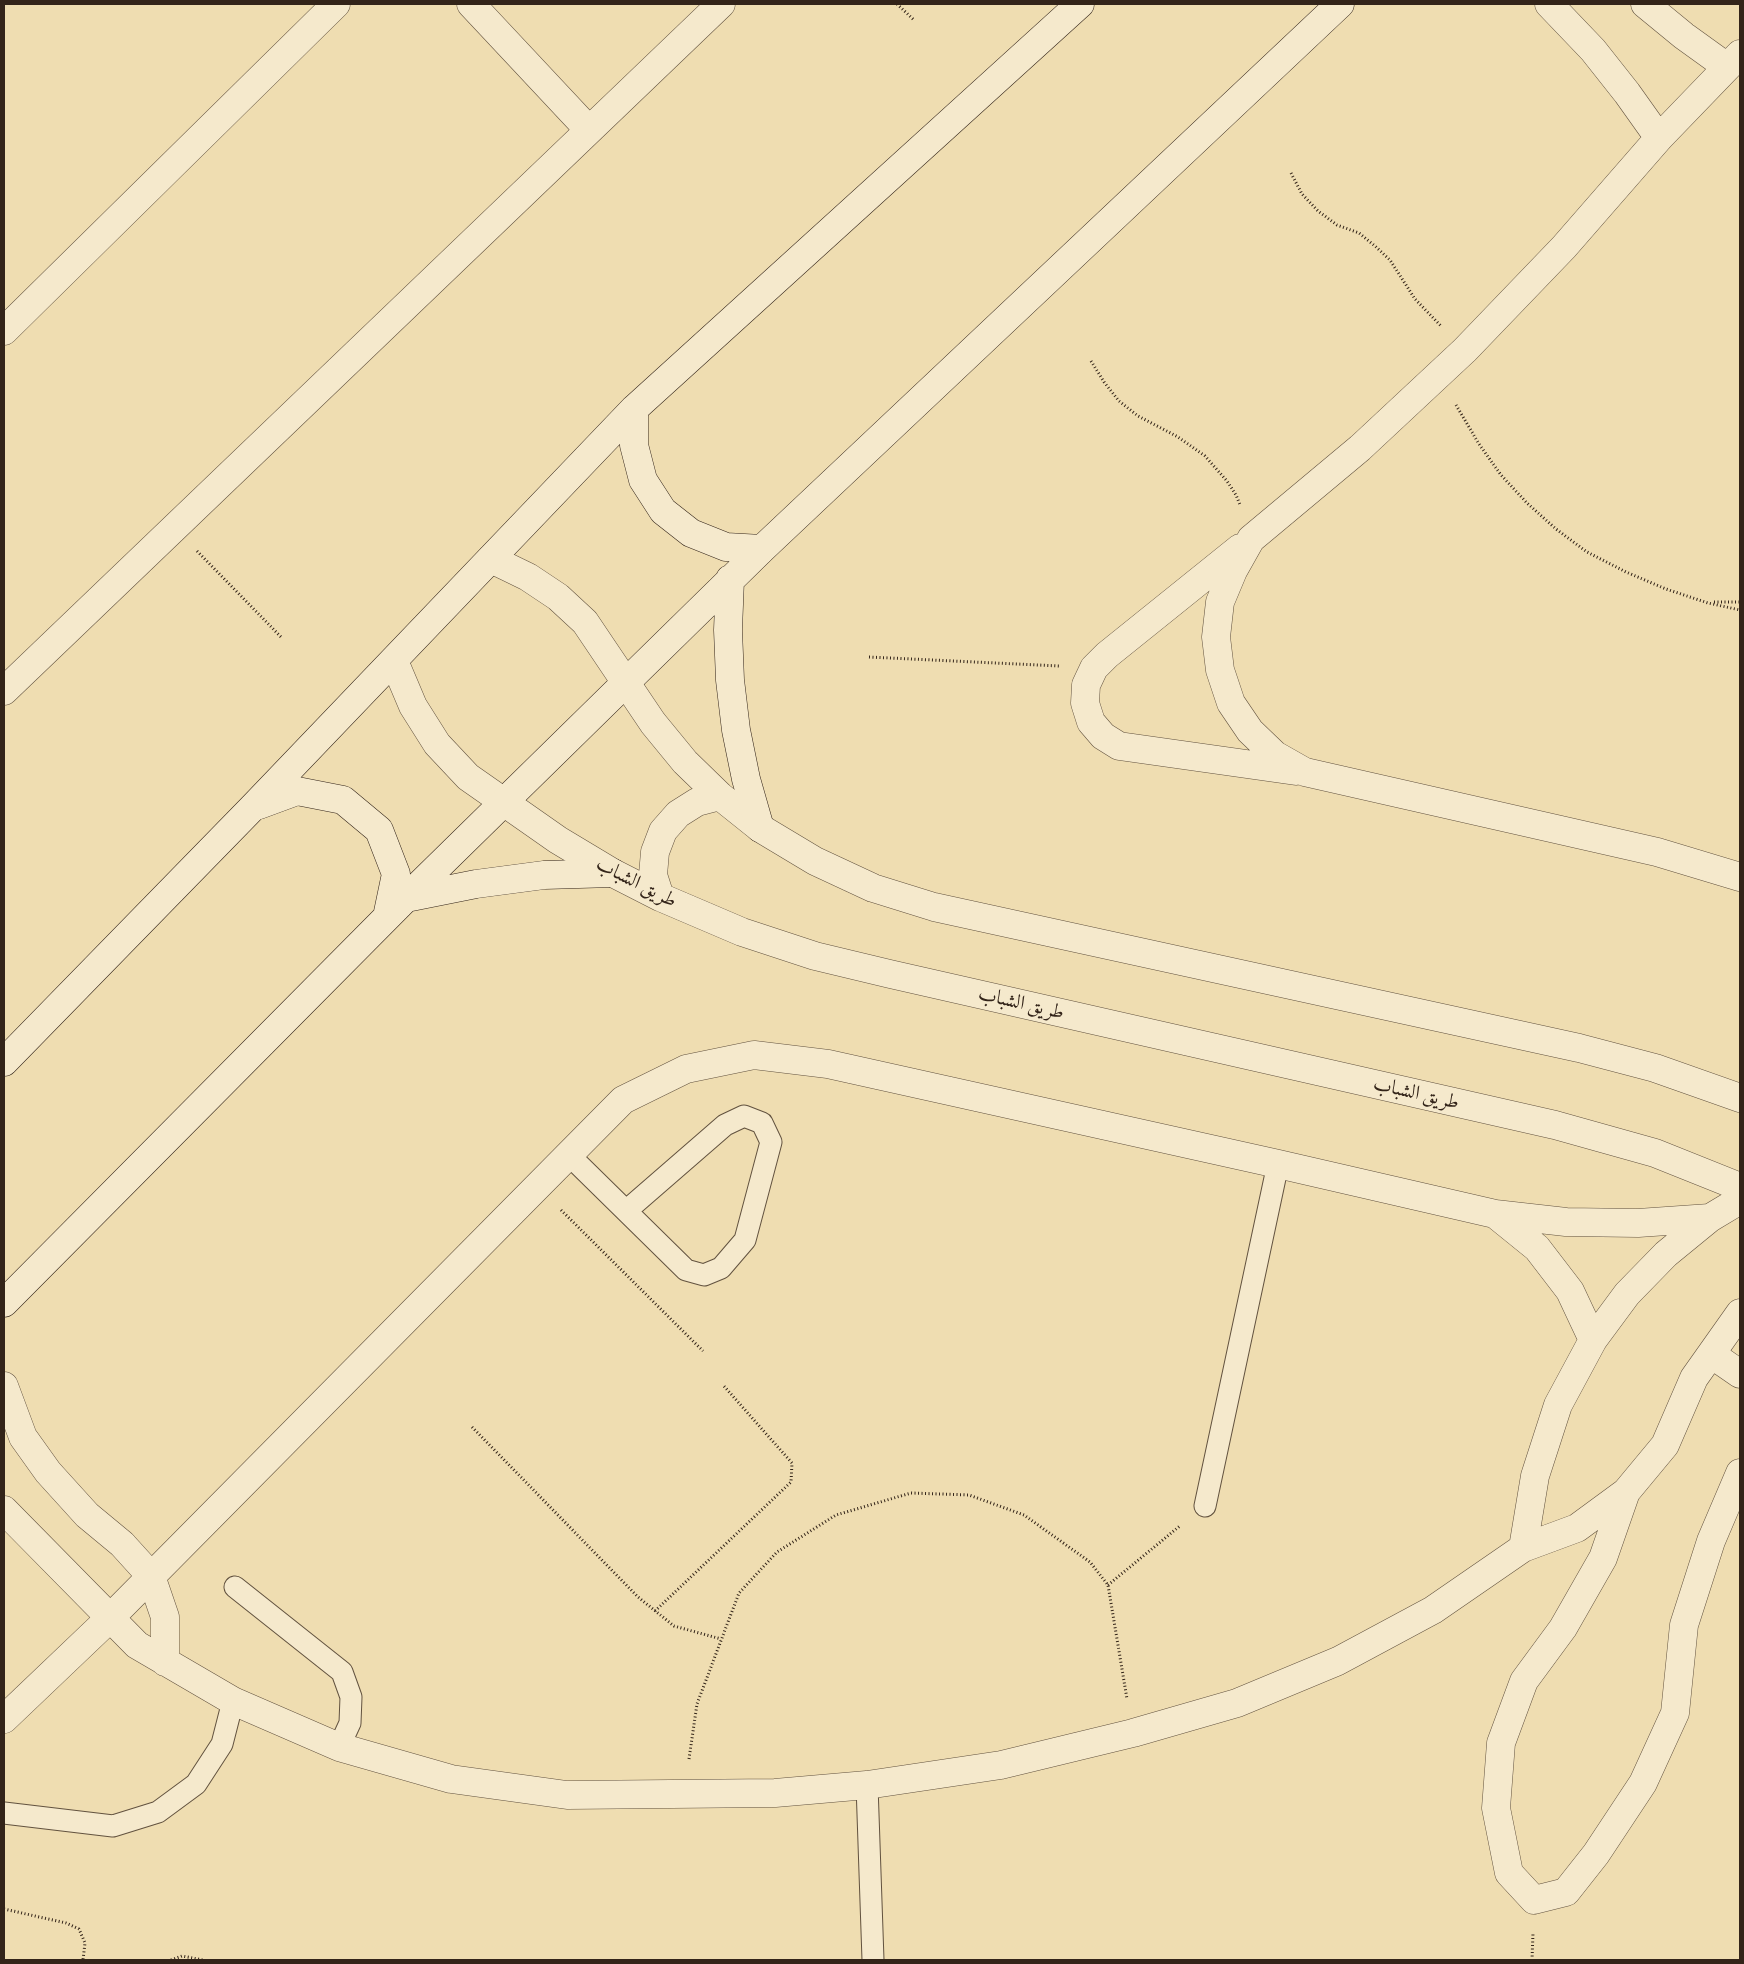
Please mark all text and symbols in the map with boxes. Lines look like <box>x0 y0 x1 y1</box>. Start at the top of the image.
street label: طريق الشباب <box>591 852 681 914</box>
street label: طريق الشباب <box>976 982 1066 1026</box>
street label: طريق الشباب <box>1371 1072 1461 1116</box>

